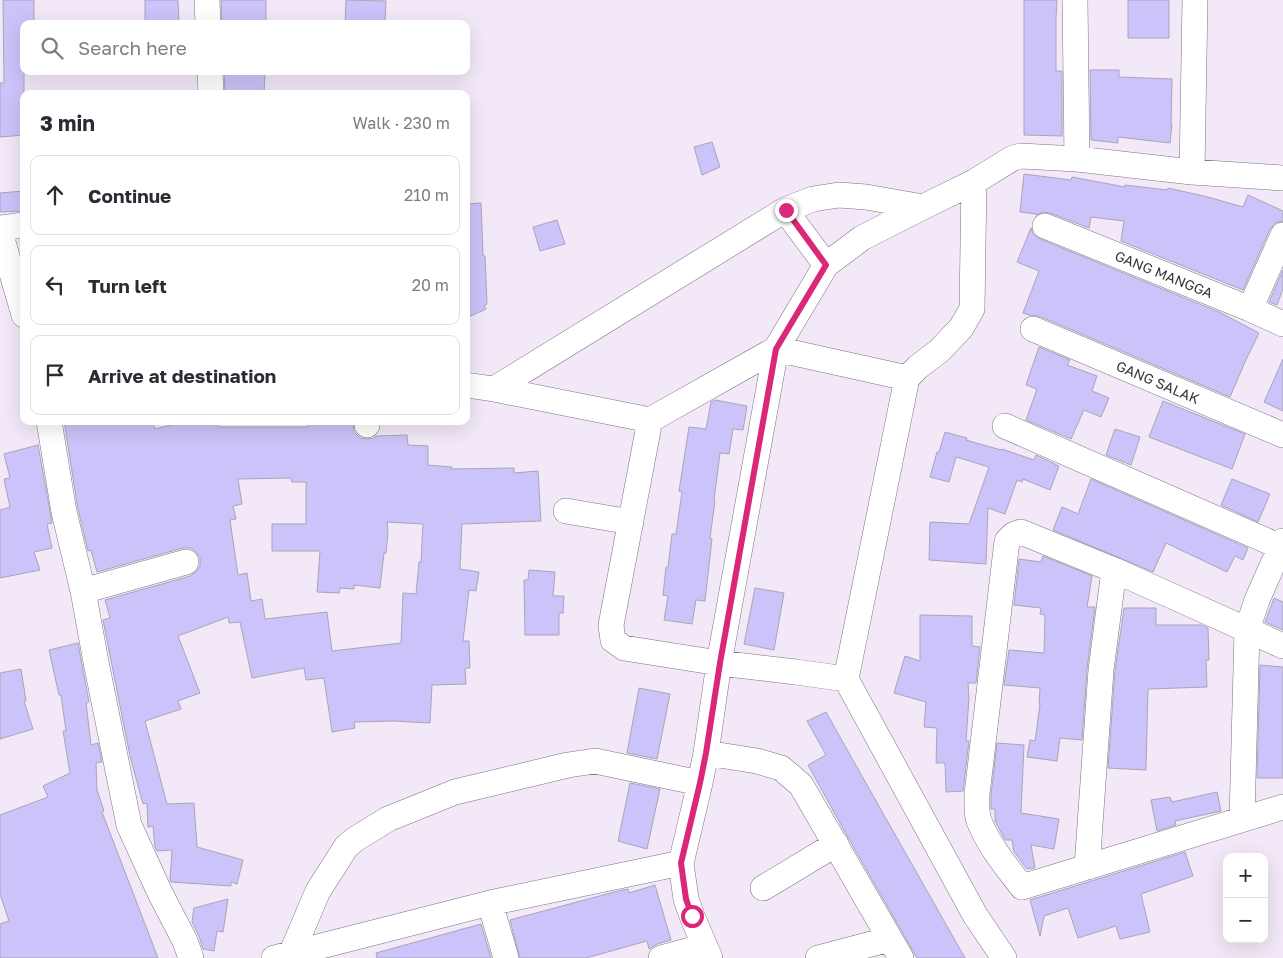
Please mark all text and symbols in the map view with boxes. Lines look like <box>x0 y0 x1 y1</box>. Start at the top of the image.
search box <box>20 20 470 75</box>
icon: search <box>38 34 66 62</box>
text: Search here <box>78 36 187 59</box>
text: 3 min <box>40 110 95 136</box>
text: Walk · 230 m <box>353 113 450 133</box>
icon: ahead <box>41 181 69 209</box>
text: Continue <box>88 184 171 207</box>
text: 210 m <box>404 185 449 205</box>
route end <box>775 199 798 222</box>
street label: GANG MANGGA <box>1113 247 1216 302</box>
icon: left <box>41 271 69 299</box>
text: Turn left <box>88 274 167 297</box>
text: 20 m <box>412 275 449 295</box>
street label: GANG SALAK <box>1114 357 1202 407</box>
icon: arrive <box>41 361 69 389</box>
text: Arrive at destination <box>88 364 276 387</box>
map controls <box>1223 853 1268 943</box>
button: + <box>1223 853 1268 898</box>
button: − <box>1223 898 1268 943</box>
route start <box>681 905 704 928</box>

